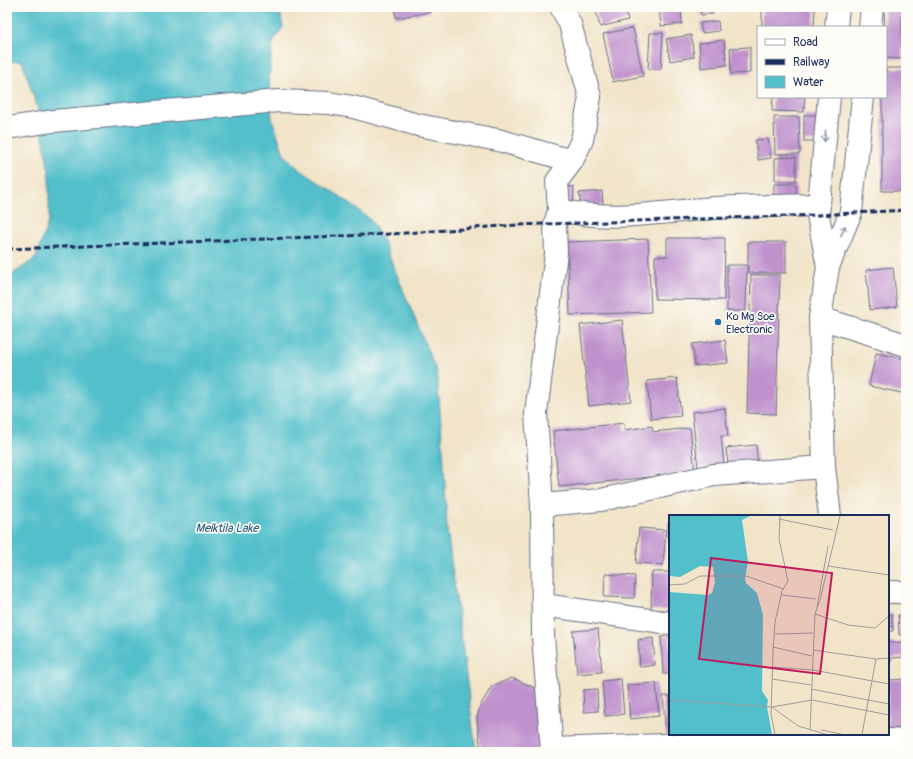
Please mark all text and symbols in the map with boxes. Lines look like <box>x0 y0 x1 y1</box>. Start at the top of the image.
legend <box>757 26 887 98</box>
text: Road <box>793 35 818 50</box>
text: Railway <box>793 55 829 70</box>
text: Water <box>793 75 824 90</box>
one-way arrow <box>822 129 829 142</box>
one-way arrow <box>840 225 847 237</box>
place label: Ko Mg Soe Electronic <box>726 310 775 336</box>
marker: Ko Mg Soe Electronic <box>713 317 723 327</box>
inset map <box>669 515 889 735</box>
water label: Meiktila Lake <box>196 521 260 536</box>

